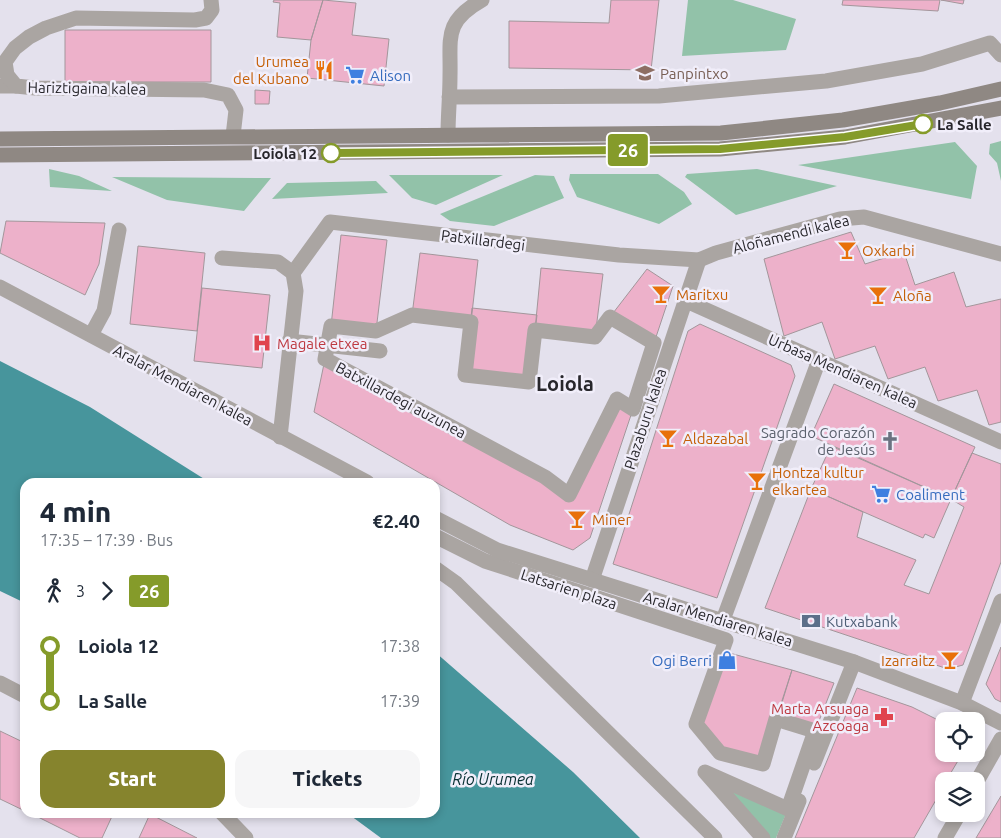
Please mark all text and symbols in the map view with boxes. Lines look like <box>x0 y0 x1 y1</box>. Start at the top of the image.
place label: Urumea del Kubano <box>233 53 309 87</box>
restaurant icon: Urumea del Kubano <box>313 59 335 81</box>
school or university icon: Panpintxo <box>634 62 656 84</box>
supermarket icon: Alison <box>344 64 366 86</box>
place label: Panpintxo <box>660 65 728 82</box>
place label: Alison <box>370 67 411 84</box>
street label: Hariztigaina kalea <box>27 78 147 98</box>
marker: La Salle <box>913 114 933 134</box>
place label: La Salle <box>937 116 992 133</box>
line badge: 26 <box>606 134 650 166</box>
text: 26 <box>618 140 638 160</box>
marker: Loiola 12 <box>321 143 341 163</box>
place label: Loiola 12 <box>253 145 317 162</box>
street label: Aloñamendi kalea <box>731 211 851 257</box>
street label: Patxillardegi <box>440 226 526 254</box>
bar icon: Oxkarbi <box>836 239 858 261</box>
place label: Oxkarbi <box>862 242 915 259</box>
bar icon: Maritxu <box>650 283 672 305</box>
bar icon: Aloña <box>867 284 889 306</box>
place label: Maritxu <box>676 286 728 303</box>
place label: Aloña <box>893 287 932 304</box>
street label: Urbasa Mendiaren kalea <box>766 330 920 412</box>
hospital icon: Magale etxea <box>251 332 273 354</box>
place label: Magale etxea <box>277 335 368 352</box>
street label: Aralar Mendiaren kalea <box>111 341 255 429</box>
street label: Batxillardegi auzunea <box>333 358 469 442</box>
street label: Plazaburu kalea <box>621 366 669 472</box>
district label: Loiola <box>536 372 594 395</box>
place label: Sagrado Corazón de Jesús <box>761 424 875 458</box>
bar icon: Aldazabal <box>657 427 679 449</box>
place label: Aldazabal <box>683 430 748 447</box>
church icon: Sagrado Corazón de Jesús <box>879 430 901 452</box>
place label: Hontza kultur elkartea <box>772 464 864 498</box>
bar icon: Hontza kultur elkartea <box>746 470 768 492</box>
supermarket icon: Coaliment <box>870 483 892 505</box>
place label: Coaliment <box>896 486 965 503</box>
text: 4 min <box>40 496 111 527</box>
bar icon: Miner <box>566 508 588 530</box>
text: €2.40 <box>372 510 420 532</box>
place label: Miner <box>592 511 632 528</box>
text: 17:35 – 17:39 · Bus <box>40 531 173 549</box>
street label: Latsarien plaza <box>519 565 619 613</box>
icon: walk <box>40 577 68 605</box>
icon: forward <box>93 577 121 605</box>
text: 26 <box>139 581 159 601</box>
text: 3 <box>76 582 85 600</box>
street label: Aralar Mendiaren kalea <box>641 588 795 650</box>
bank icon: Kutxabank <box>800 610 822 632</box>
place label: Kutxabank <box>826 613 898 630</box>
text: Loiola 12 <box>78 635 159 657</box>
text: 17:38 <box>380 637 420 655</box>
shop icon: Ogi Berri <box>716 649 738 671</box>
bar icon: Izarraitz <box>939 649 961 671</box>
place label: Ogi Berri <box>652 652 712 669</box>
place label: Izarraitz <box>881 652 935 669</box>
text: La Salle <box>78 690 147 712</box>
text: 17:39 <box>380 692 420 710</box>
place label: Marta Arsuaga Azcoaga <box>771 700 869 734</box>
pharmacy icon: Marta Arsuaga Azcoaga <box>873 706 895 728</box>
map controls <box>935 712 985 822</box>
button: locate <box>935 712 985 762</box>
button: Start <box>40 750 225 808</box>
button: Tickets <box>235 750 420 808</box>
water label: Río Urumea <box>452 770 534 788</box>
button: layers <box>935 772 985 822</box>

